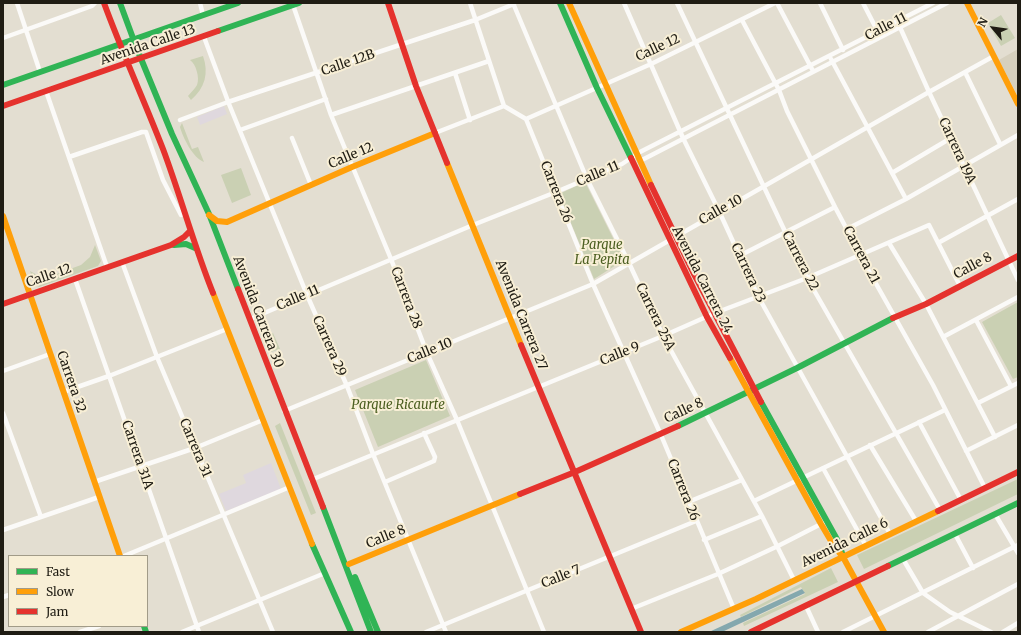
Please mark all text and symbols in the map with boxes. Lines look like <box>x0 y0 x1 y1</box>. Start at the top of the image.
north arrow <box>973 8 1013 48</box>
street label: Calle 11 <box>862 10 910 44</box>
text: N <box>974 15 991 29</box>
street label: Avenida Calle 13 <box>98 21 198 69</box>
street label: Calle 12 <box>633 31 683 65</box>
street label: Calle 12B <box>319 47 377 79</box>
street label: Carrera 19A <box>935 115 979 187</box>
street label: Calle 12 <box>326 140 376 172</box>
street label: Calle 11 <box>574 158 622 190</box>
street label: Carrera 26 <box>537 159 575 225</box>
street label: Calle 10 <box>697 192 745 228</box>
street label: Avenida Carrera 24 <box>668 224 736 336</box>
street label: Carrera 21 <box>839 224 883 286</box>
street label: Carrera 22 <box>778 229 822 293</box>
park label: Parque La Pepita <box>574 237 630 268</box>
street label: Carrera 23 <box>727 241 769 305</box>
street label: Calle 8 <box>951 249 995 283</box>
street label: Avenida Carrera 30 <box>230 254 286 370</box>
street label: Avenida Carrera 27 <box>492 258 550 372</box>
street label: Calle 12 <box>24 261 74 291</box>
street label: Carrera 28 <box>387 265 425 331</box>
street label: Carrera 25A <box>632 281 678 353</box>
street label: Calle 11 <box>274 282 322 314</box>
street label: Carrera 29 <box>309 313 349 379</box>
street label: Calle 10 <box>405 335 455 367</box>
street label: Calle 9 <box>598 339 642 369</box>
street label: Carrera 32 <box>53 349 89 415</box>
street label: Calle 8 <box>662 395 706 427</box>
park label: Parque Ricaurte <box>351 397 445 413</box>
street label: Carrera 31 <box>176 416 214 480</box>
street label: Carrera 31A <box>118 419 156 491</box>
street label: Carrera 26 <box>664 457 702 523</box>
street label: Avenida Calle 6 <box>799 515 891 571</box>
street label: Calle 8 <box>364 522 408 552</box>
legend <box>8 555 148 627</box>
street label: Calle 7 <box>539 562 583 592</box>
text: Fast <box>46 564 70 579</box>
text: Slow <box>46 584 74 599</box>
text: Jam <box>46 604 68 619</box>

